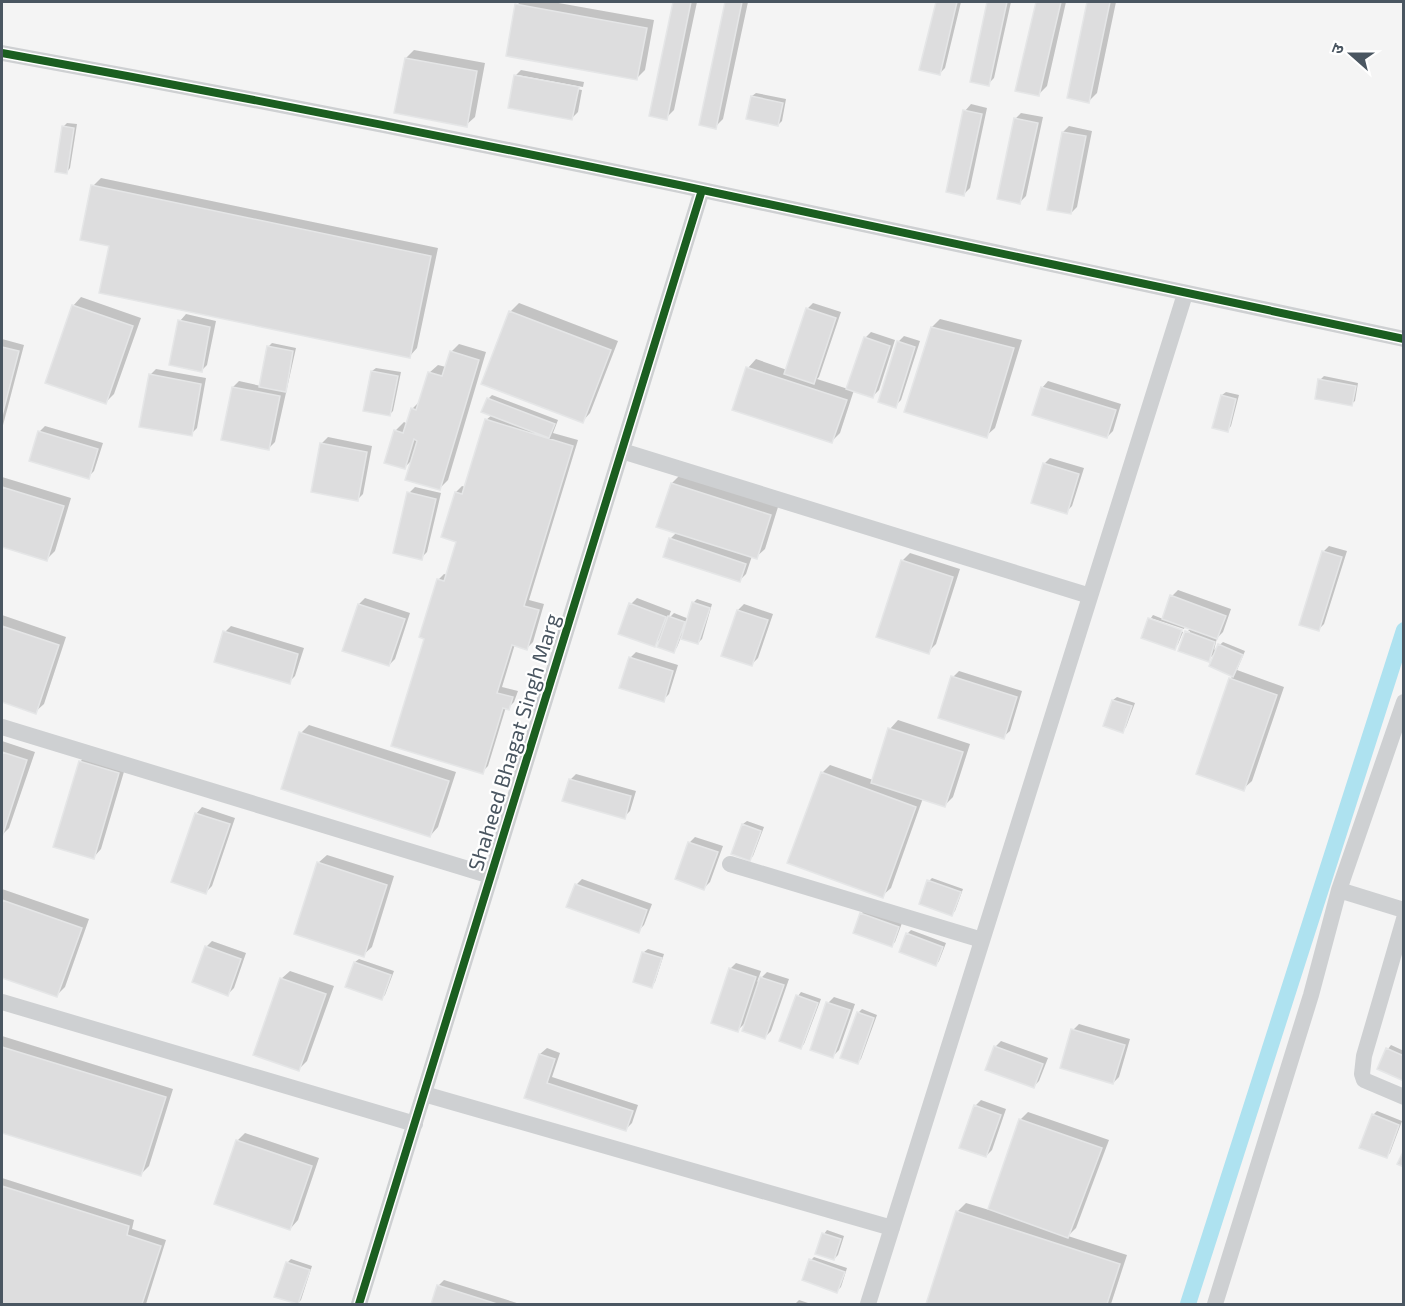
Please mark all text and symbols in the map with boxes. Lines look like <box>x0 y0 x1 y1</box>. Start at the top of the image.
north arrow <box>1321 24 1381 84</box>
text: उ <box>1326 40 1347 56</box>
street label: Shaheed Bhagat Singh Marg <box>462 610 564 873</box>

